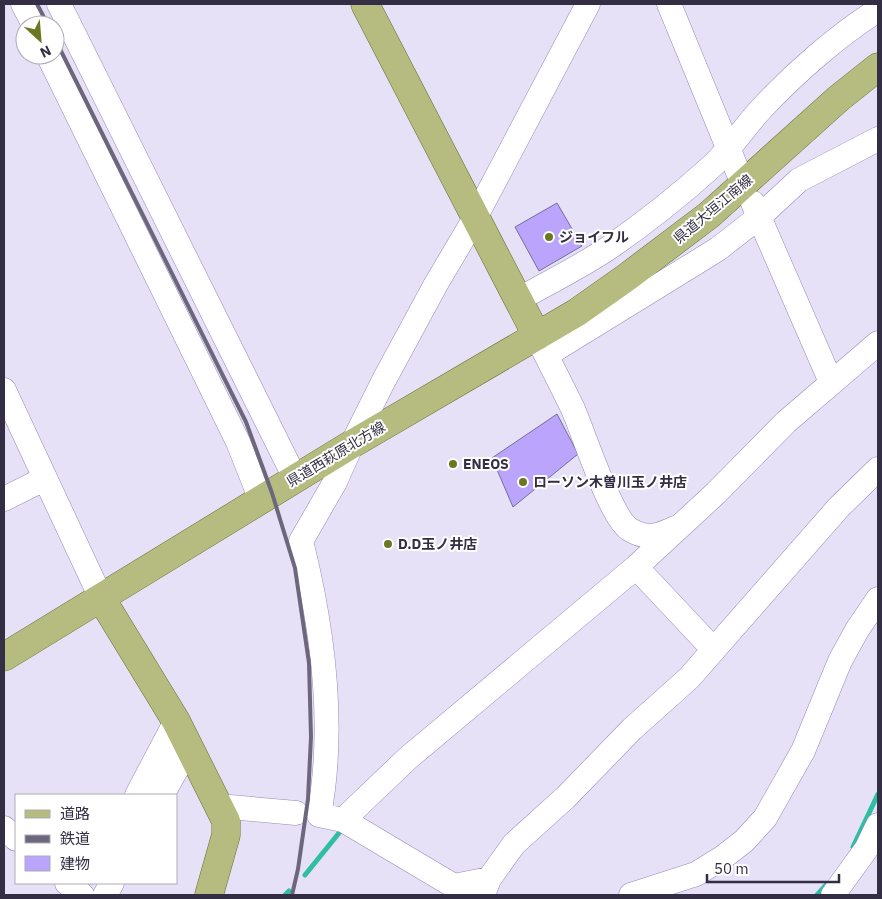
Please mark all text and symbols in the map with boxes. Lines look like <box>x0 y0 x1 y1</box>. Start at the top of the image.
north arrow <box>15 15 65 65</box>
text: N <box>37 41 54 62</box>
street label: 県道大垣江南線 <box>670 171 756 247</box>
place label: ジョイフル <box>559 228 629 246</box>
marker: ジョイフル <box>543 231 555 243</box>
street label: 県道西萩原北方線 <box>283 417 389 491</box>
place label: ENEOS <box>463 455 509 473</box>
marker: ENEOS <box>447 458 459 470</box>
place label: ローソン木曽川玉ノ井店 <box>533 473 687 491</box>
marker: ローソン木曽川玉ノ井店 <box>517 476 529 488</box>
place label: D.D玉ノ井店 <box>398 535 477 553</box>
marker: D.D玉ノ井店 <box>382 538 394 550</box>
legend <box>15 794 178 884</box>
text: 道路 <box>60 804 90 823</box>
text: 鉄道 <box>60 829 90 848</box>
scale bar <box>707 852 840 884</box>
text: 建物 <box>60 854 90 873</box>
text: 50 m <box>714 859 749 878</box>

